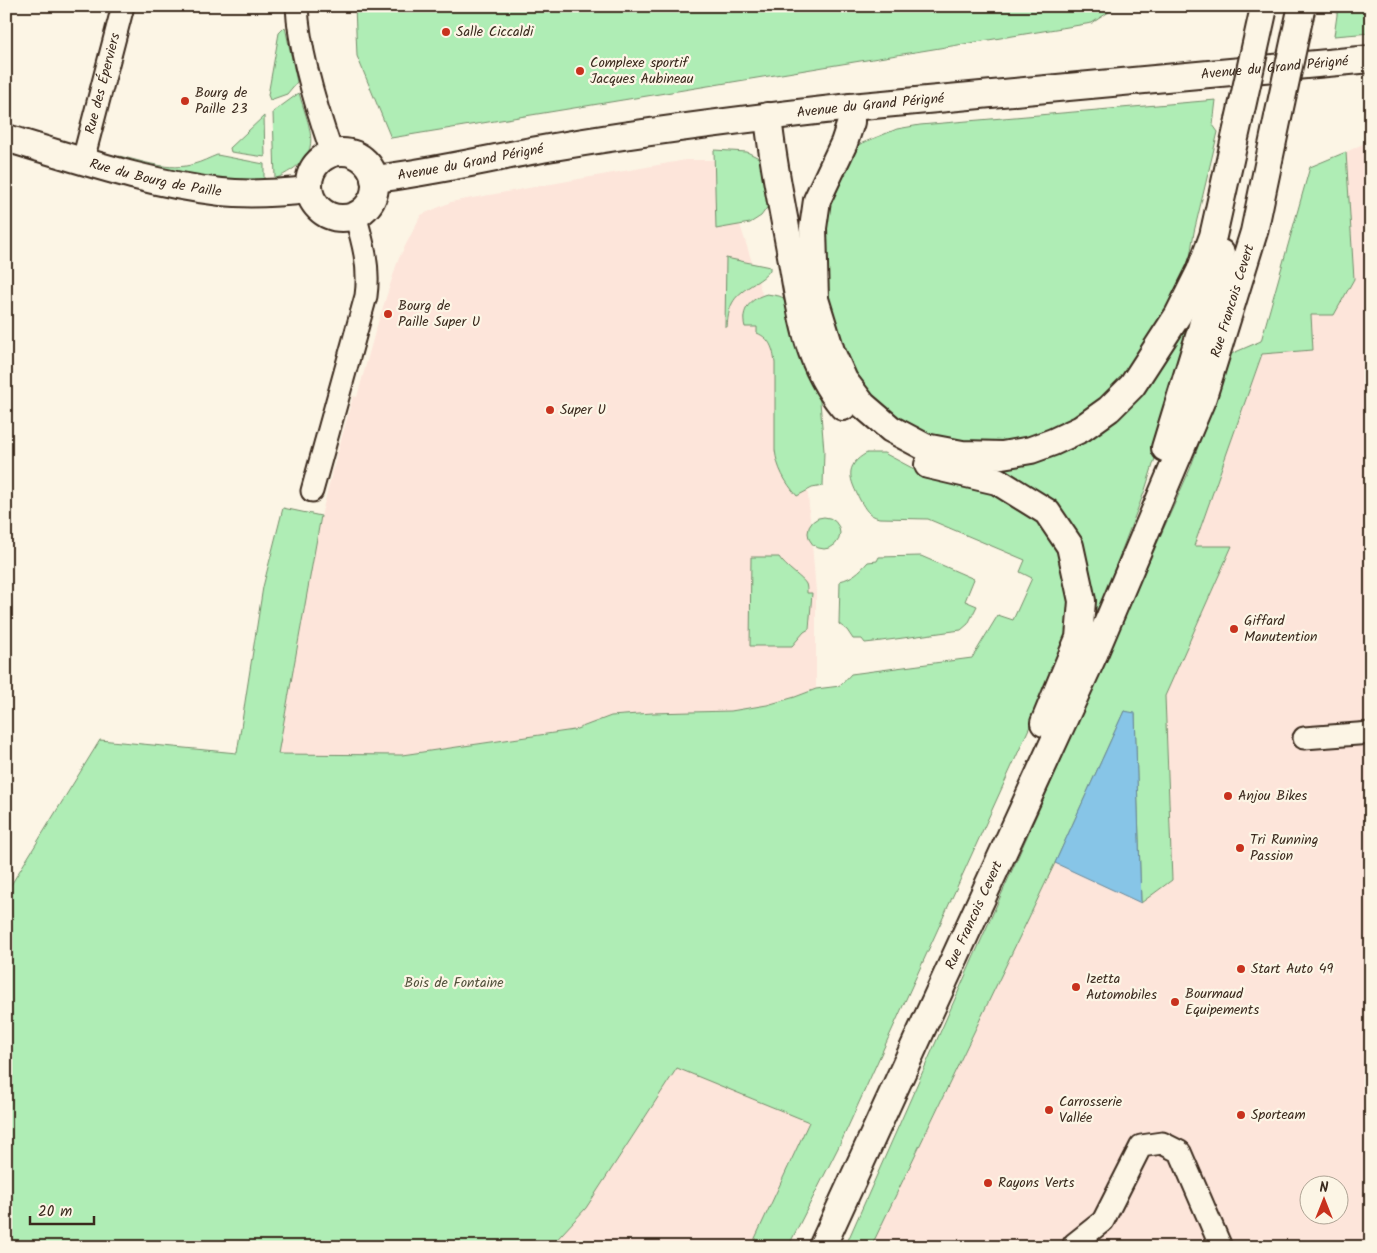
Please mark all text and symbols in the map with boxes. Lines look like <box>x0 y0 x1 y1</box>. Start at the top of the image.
place label: Salle Ciccaldi <box>456 21 534 43</box>
marker: Salle Ciccaldi <box>440 26 452 38</box>
street label: Rue des Éperviers <box>79 31 127 137</box>
street label: Avenue du Grand Périgné <box>1200 50 1350 86</box>
place label: Complexe sportif Jacques Aubineau <box>590 52 694 90</box>
marker: Complexe sportif Jacques Aubineau <box>574 65 586 77</box>
place label: Bourg de Paille 23 <box>195 82 248 120</box>
street label: Avenue du Grand Périgné <box>795 87 946 124</box>
marker: Bourg de Paille 23 <box>179 95 191 107</box>
street label: Avenue du Grand Périgné <box>396 138 546 187</box>
street label: Rue du Bourg de Paille <box>87 153 223 203</box>
street label: Rue Francois Cevert <box>1205 241 1261 360</box>
place label: Bourg de Paille Super U <box>398 295 480 333</box>
marker: Bourg de Paille Super U <box>382 308 394 320</box>
place label: Super U <box>560 399 606 421</box>
marker: Super U <box>544 404 556 416</box>
place label: Giffard Manutention <box>1244 610 1318 648</box>
marker: Giffard Manutention <box>1228 623 1240 635</box>
place label: Anjou Bikes <box>1238 785 1307 807</box>
marker: Anjou Bikes <box>1222 790 1234 802</box>
place label: Tri Running Passion <box>1250 829 1318 867</box>
marker: Tri Running Passion <box>1234 842 1246 854</box>
street label: Rue Francois Cevert <box>940 857 1009 973</box>
place label: Start Auto 49 <box>1251 958 1333 980</box>
marker: Start Auto 49 <box>1235 963 1247 975</box>
place label: Izetta Automobiles <box>1086 968 1157 1006</box>
park label: Bois de Fontaine <box>404 972 504 994</box>
marker: Izetta Automobiles <box>1070 981 1082 993</box>
place label: Bourmaud Equipements <box>1185 983 1259 1021</box>
marker: Bourmaud Equipements <box>1169 996 1181 1008</box>
place label: Carrosserie Vallée <box>1059 1091 1123 1129</box>
marker: Carrosserie Vallée <box>1043 1104 1055 1116</box>
place label: Sporteam <box>1251 1104 1306 1126</box>
marker: Sporteam <box>1235 1109 1247 1121</box>
place label: Rayons Verts <box>998 1172 1074 1194</box>
north arrow <box>1300 1176 1350 1226</box>
marker: Rayons Verts <box>982 1177 994 1189</box>
text: N <box>1320 1177 1329 1199</box>
scale bar <box>30 1193 94 1225</box>
text: 20 m <box>38 1200 72 1224</box>

